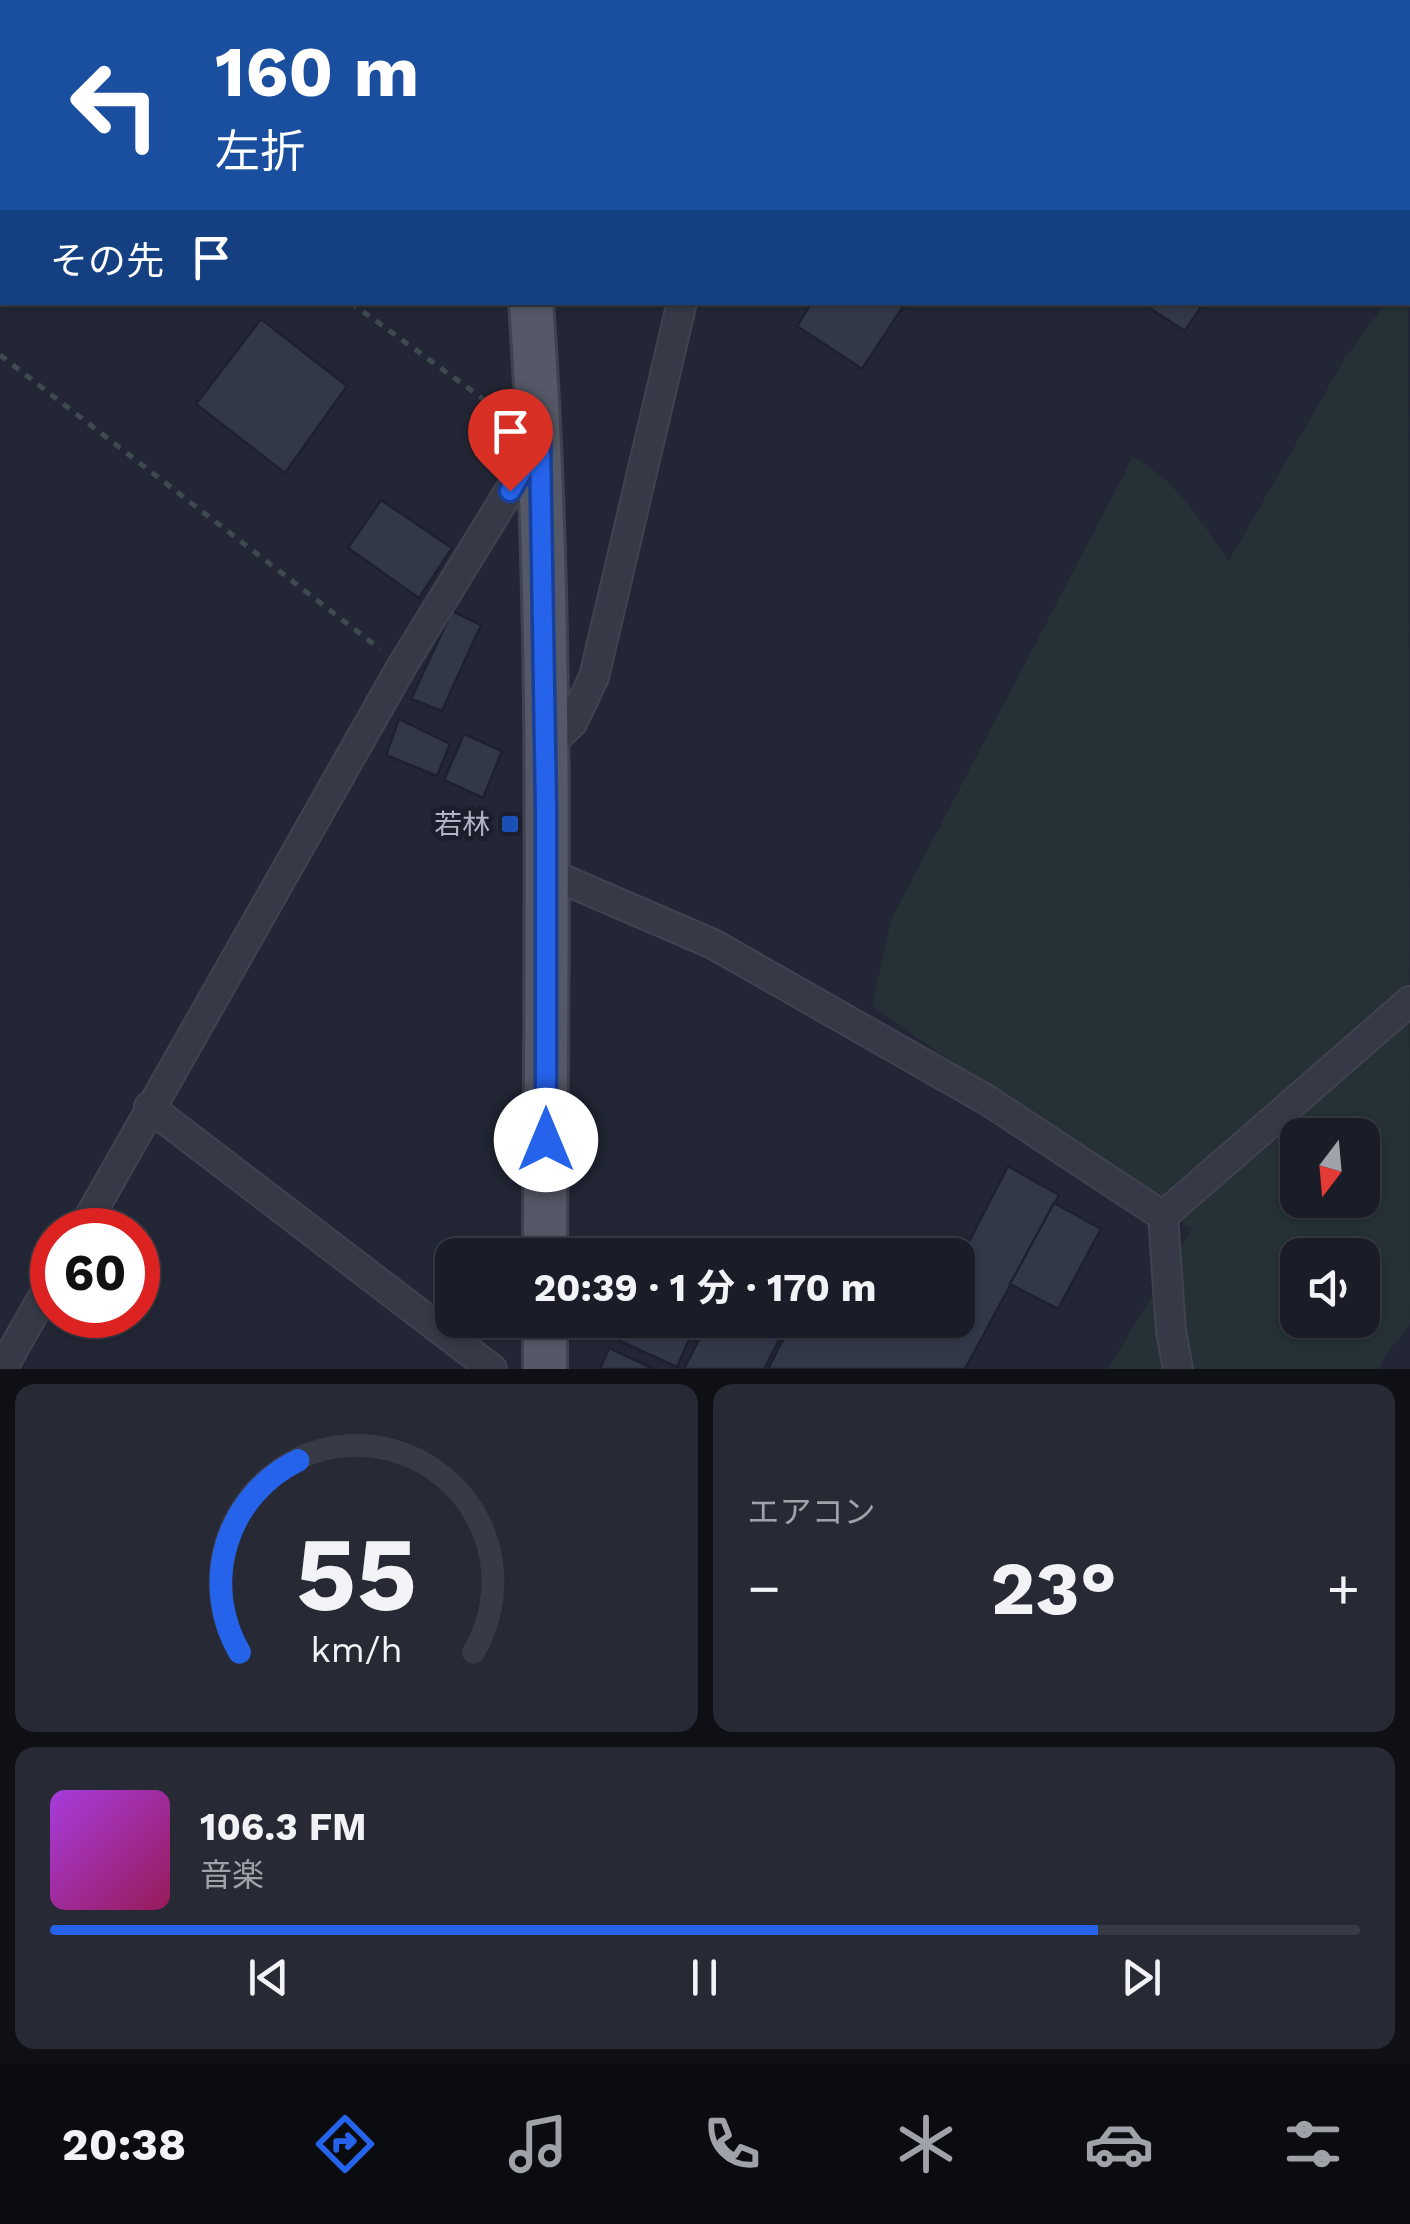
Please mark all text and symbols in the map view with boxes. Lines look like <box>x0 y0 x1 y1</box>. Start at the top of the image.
text: 160 m <box>215 31 419 113</box>
icon: left <box>50 40 180 170</box>
text: 左折 <box>215 125 305 178</box>
icon: arrive <box>184 230 239 285</box>
text: その先 <box>50 239 164 283</box>
pin <box>468 389 553 492</box>
icon: arrive <box>483 404 538 459</box>
place label: 若林 <box>434 808 490 841</box>
marker: 若林 <box>499 813 521 835</box>
position arrow <box>494 1088 598 1192</box>
north arrow <box>1280 1118 1380 1218</box>
map controls <box>1280 1118 1380 1338</box>
speed limit sign: 60 <box>30 1208 160 1338</box>
button: sound <box>1280 1238 1380 1338</box>
text: 20:39 · 1 分 · 170 m <box>533 1266 877 1310</box>
text: エアコン <box>748 1493 876 1531</box>
text: 55 <box>296 1513 417 1635</box>
text: 23° <box>991 1544 1117 1632</box>
text: − <box>748 1556 781 1620</box>
text: + <box>1327 1556 1360 1620</box>
text: km/h <box>310 1629 402 1671</box>
text: 106.3 FM <box>200 1805 367 1849</box>
text: 音楽 <box>200 1856 264 1894</box>
icon: previous <box>241 1950 296 2005</box>
icon: pause <box>677 1950 732 2005</box>
icon: next <box>1114 1950 1169 2005</box>
icon: directions <box>310 2109 380 2179</box>
icon: music <box>503 2109 573 2179</box>
icon: phone <box>697 2109 767 2179</box>
icon: climate <box>891 2109 961 2179</box>
icon: car <box>1084 2109 1154 2179</box>
icon: filters <box>1278 2109 1348 2179</box>
text: 20:38 <box>62 2118 186 2171</box>

